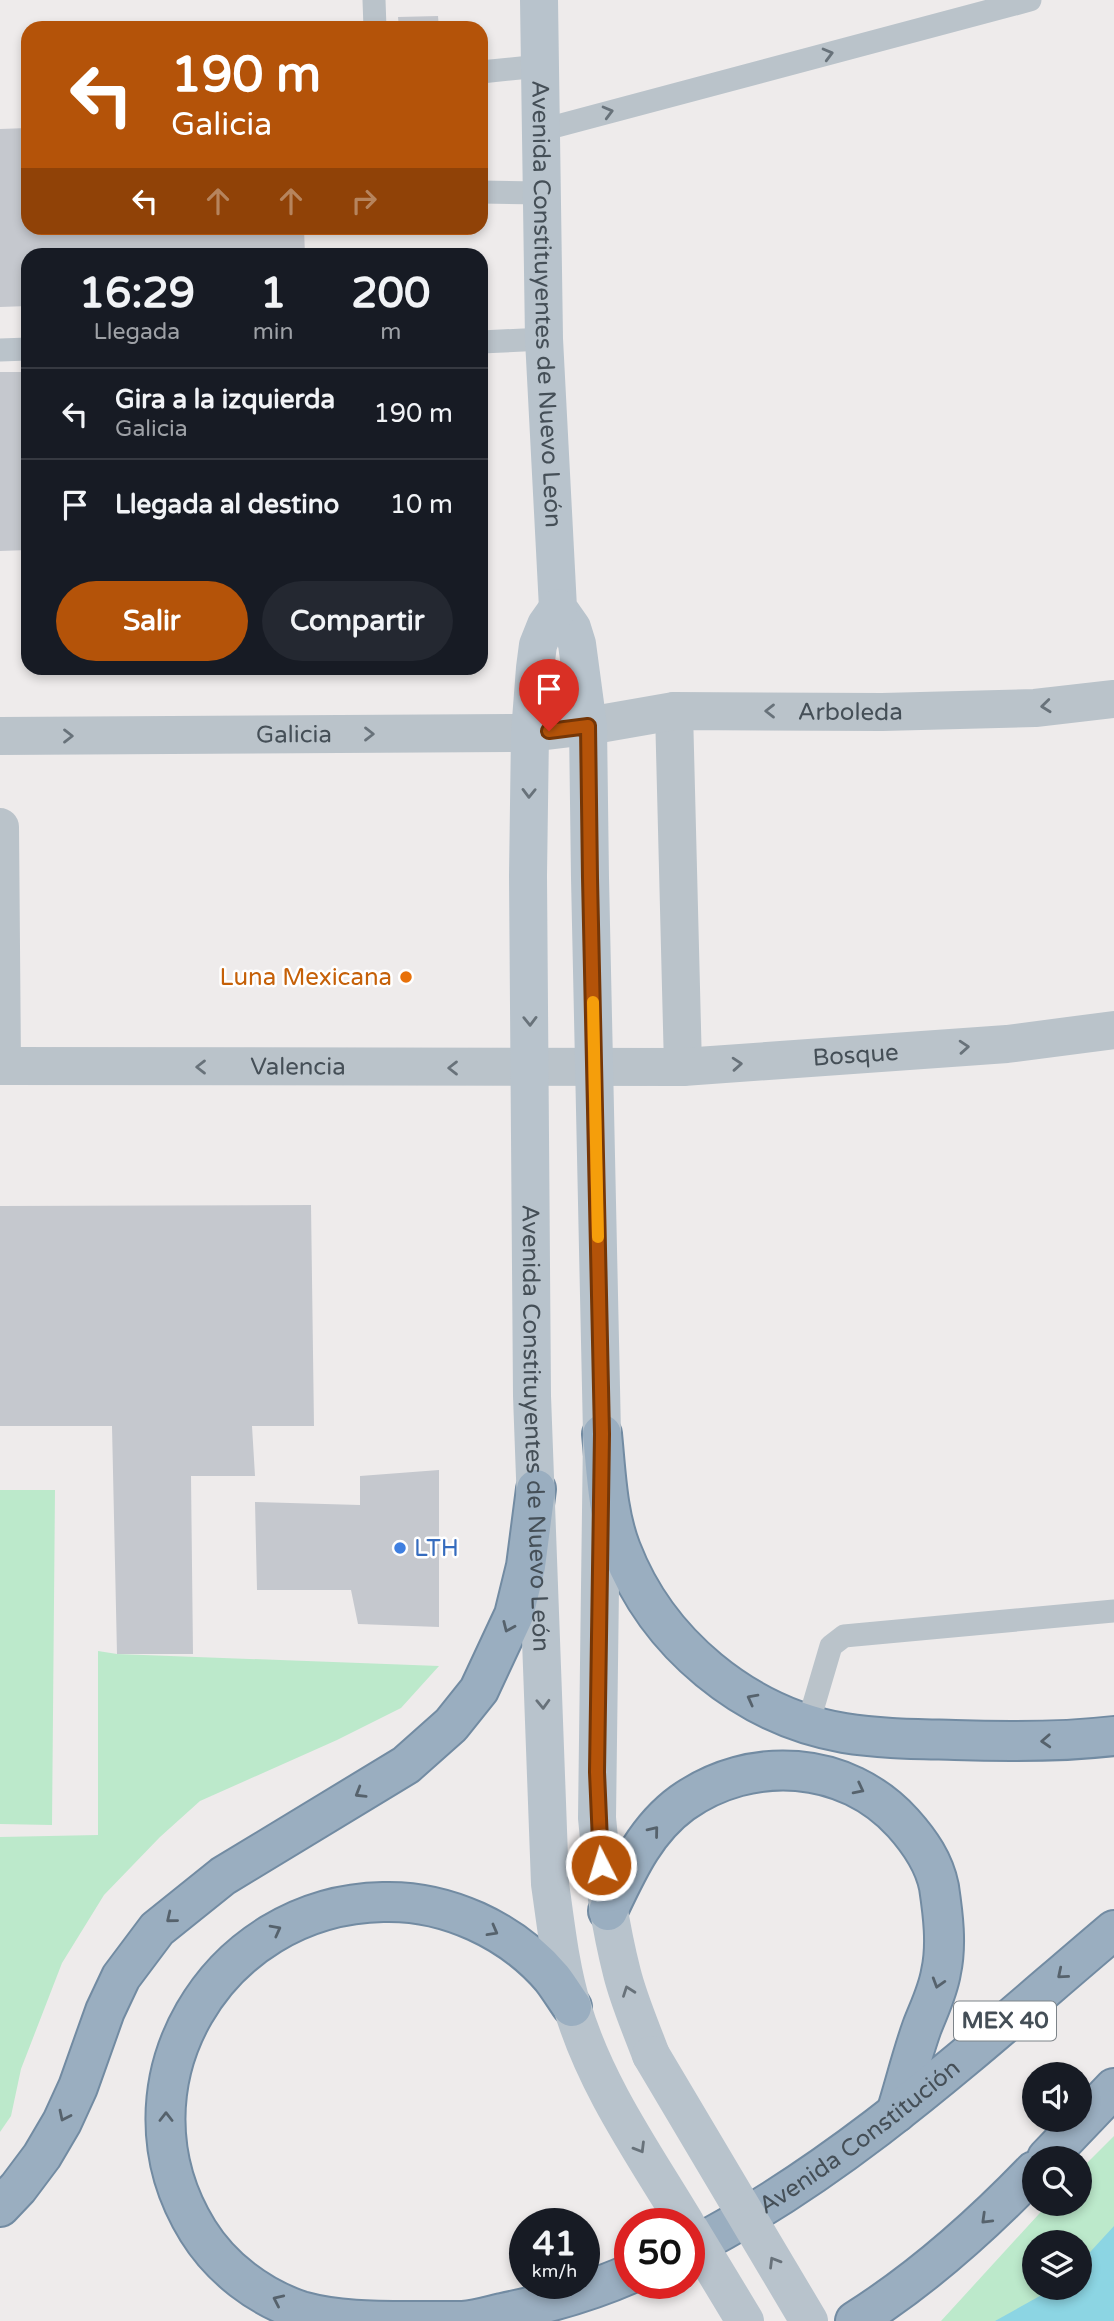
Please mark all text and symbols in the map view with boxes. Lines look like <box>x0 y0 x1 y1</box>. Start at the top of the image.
text: 190 m <box>171 46 321 105</box>
one-way arrow <box>822 48 834 62</box>
icon: left <box>56 49 147 140</box>
street label: Avenida Constituyentes de Nuevo León <box>526 80 568 528</box>
text: Galicia <box>171 106 272 144</box>
one-way arrow <box>602 106 614 120</box>
icon: left <box>126 182 164 220</box>
icon: ahead <box>199 182 237 220</box>
icon: ahead <box>272 182 310 220</box>
icon: right <box>345 182 383 220</box>
text: 16:29 <box>79 268 195 319</box>
text: 1 <box>260 268 286 319</box>
text: 200 <box>351 268 430 319</box>
text: Llegada <box>93 318 180 346</box>
text: min <box>253 318 294 346</box>
text: m <box>380 318 401 346</box>
text: Gira a la izquierda <box>115 384 335 415</box>
icon: left <box>56 395 94 433</box>
text: 190 m <box>373 398 453 429</box>
text: Galicia <box>115 415 188 443</box>
icon: arrive <box>56 486 94 524</box>
text: Llegada al destino <box>115 489 339 520</box>
text: 10 m <box>390 489 453 520</box>
button: Salir <box>56 581 248 661</box>
button: Compartir <box>262 581 453 661</box>
pin <box>519 659 579 731</box>
icon: arrive <box>530 670 568 708</box>
street label: Arboleda <box>798 697 903 727</box>
one-way arrow <box>1040 699 1052 714</box>
one-way arrow <box>764 703 775 719</box>
street label: Galicia <box>256 720 332 749</box>
one-way arrow <box>364 726 375 742</box>
one-way arrow <box>63 728 74 744</box>
one-way arrow <box>521 788 537 799</box>
place label: Luna Mexicana <box>220 963 392 992</box>
marker: Luna Mexicana <box>398 969 414 985</box>
one-way arrow <box>522 1016 538 1026</box>
street label: Bosque <box>812 1037 899 1072</box>
one-way arrow <box>958 1040 969 1055</box>
street label: Valencia <box>250 1052 346 1081</box>
one-way arrow <box>731 1056 742 1071</box>
one-way arrow <box>196 1059 206 1075</box>
one-way arrow <box>448 1060 458 1076</box>
street label: Avenida Constituyentes de Nuevo León <box>516 1204 556 1652</box>
place label: LTH <box>414 1534 459 1563</box>
marker: LTH <box>392 1540 408 1556</box>
one-way arrow <box>502 1620 516 1633</box>
one-way arrow <box>747 1694 759 1708</box>
one-way arrow <box>535 1699 551 1710</box>
one-way arrow <box>1040 1733 1051 1748</box>
one-way arrow <box>852 1780 864 1794</box>
one-way arrow <box>355 1784 368 1797</box>
one-way arrow <box>645 1826 658 1838</box>
position arrow <box>564 1828 638 1902</box>
one-way arrow <box>166 1910 179 1922</box>
one-way arrow <box>486 1923 498 1936</box>
one-way arrow <box>269 1925 281 1938</box>
one-way arrow <box>1057 1966 1070 1978</box>
one-way arrow <box>932 1976 946 1989</box>
one-way arrow <box>622 1985 636 1997</box>
road number: MEX 40 <box>954 2002 1056 2040</box>
street label: Avenida Constitución <box>753 2053 966 2220</box>
map controls <box>1022 2062 1092 2300</box>
button: sound <box>1022 2062 1092 2132</box>
one-way arrow <box>59 2108 73 2121</box>
one-way arrow <box>158 2111 174 2122</box>
one-way arrow <box>632 2140 645 2153</box>
button: search <box>1022 2146 1092 2216</box>
speed limit sign: 50 <box>614 2208 705 2299</box>
one-way arrow <box>981 2210 994 2223</box>
text: 41 <box>533 2223 576 2265</box>
button: layers <box>1022 2230 1092 2300</box>
one-way arrow <box>769 2257 782 2270</box>
text: km/h <box>532 2260 577 2282</box>
one-way arrow <box>272 2295 285 2309</box>

